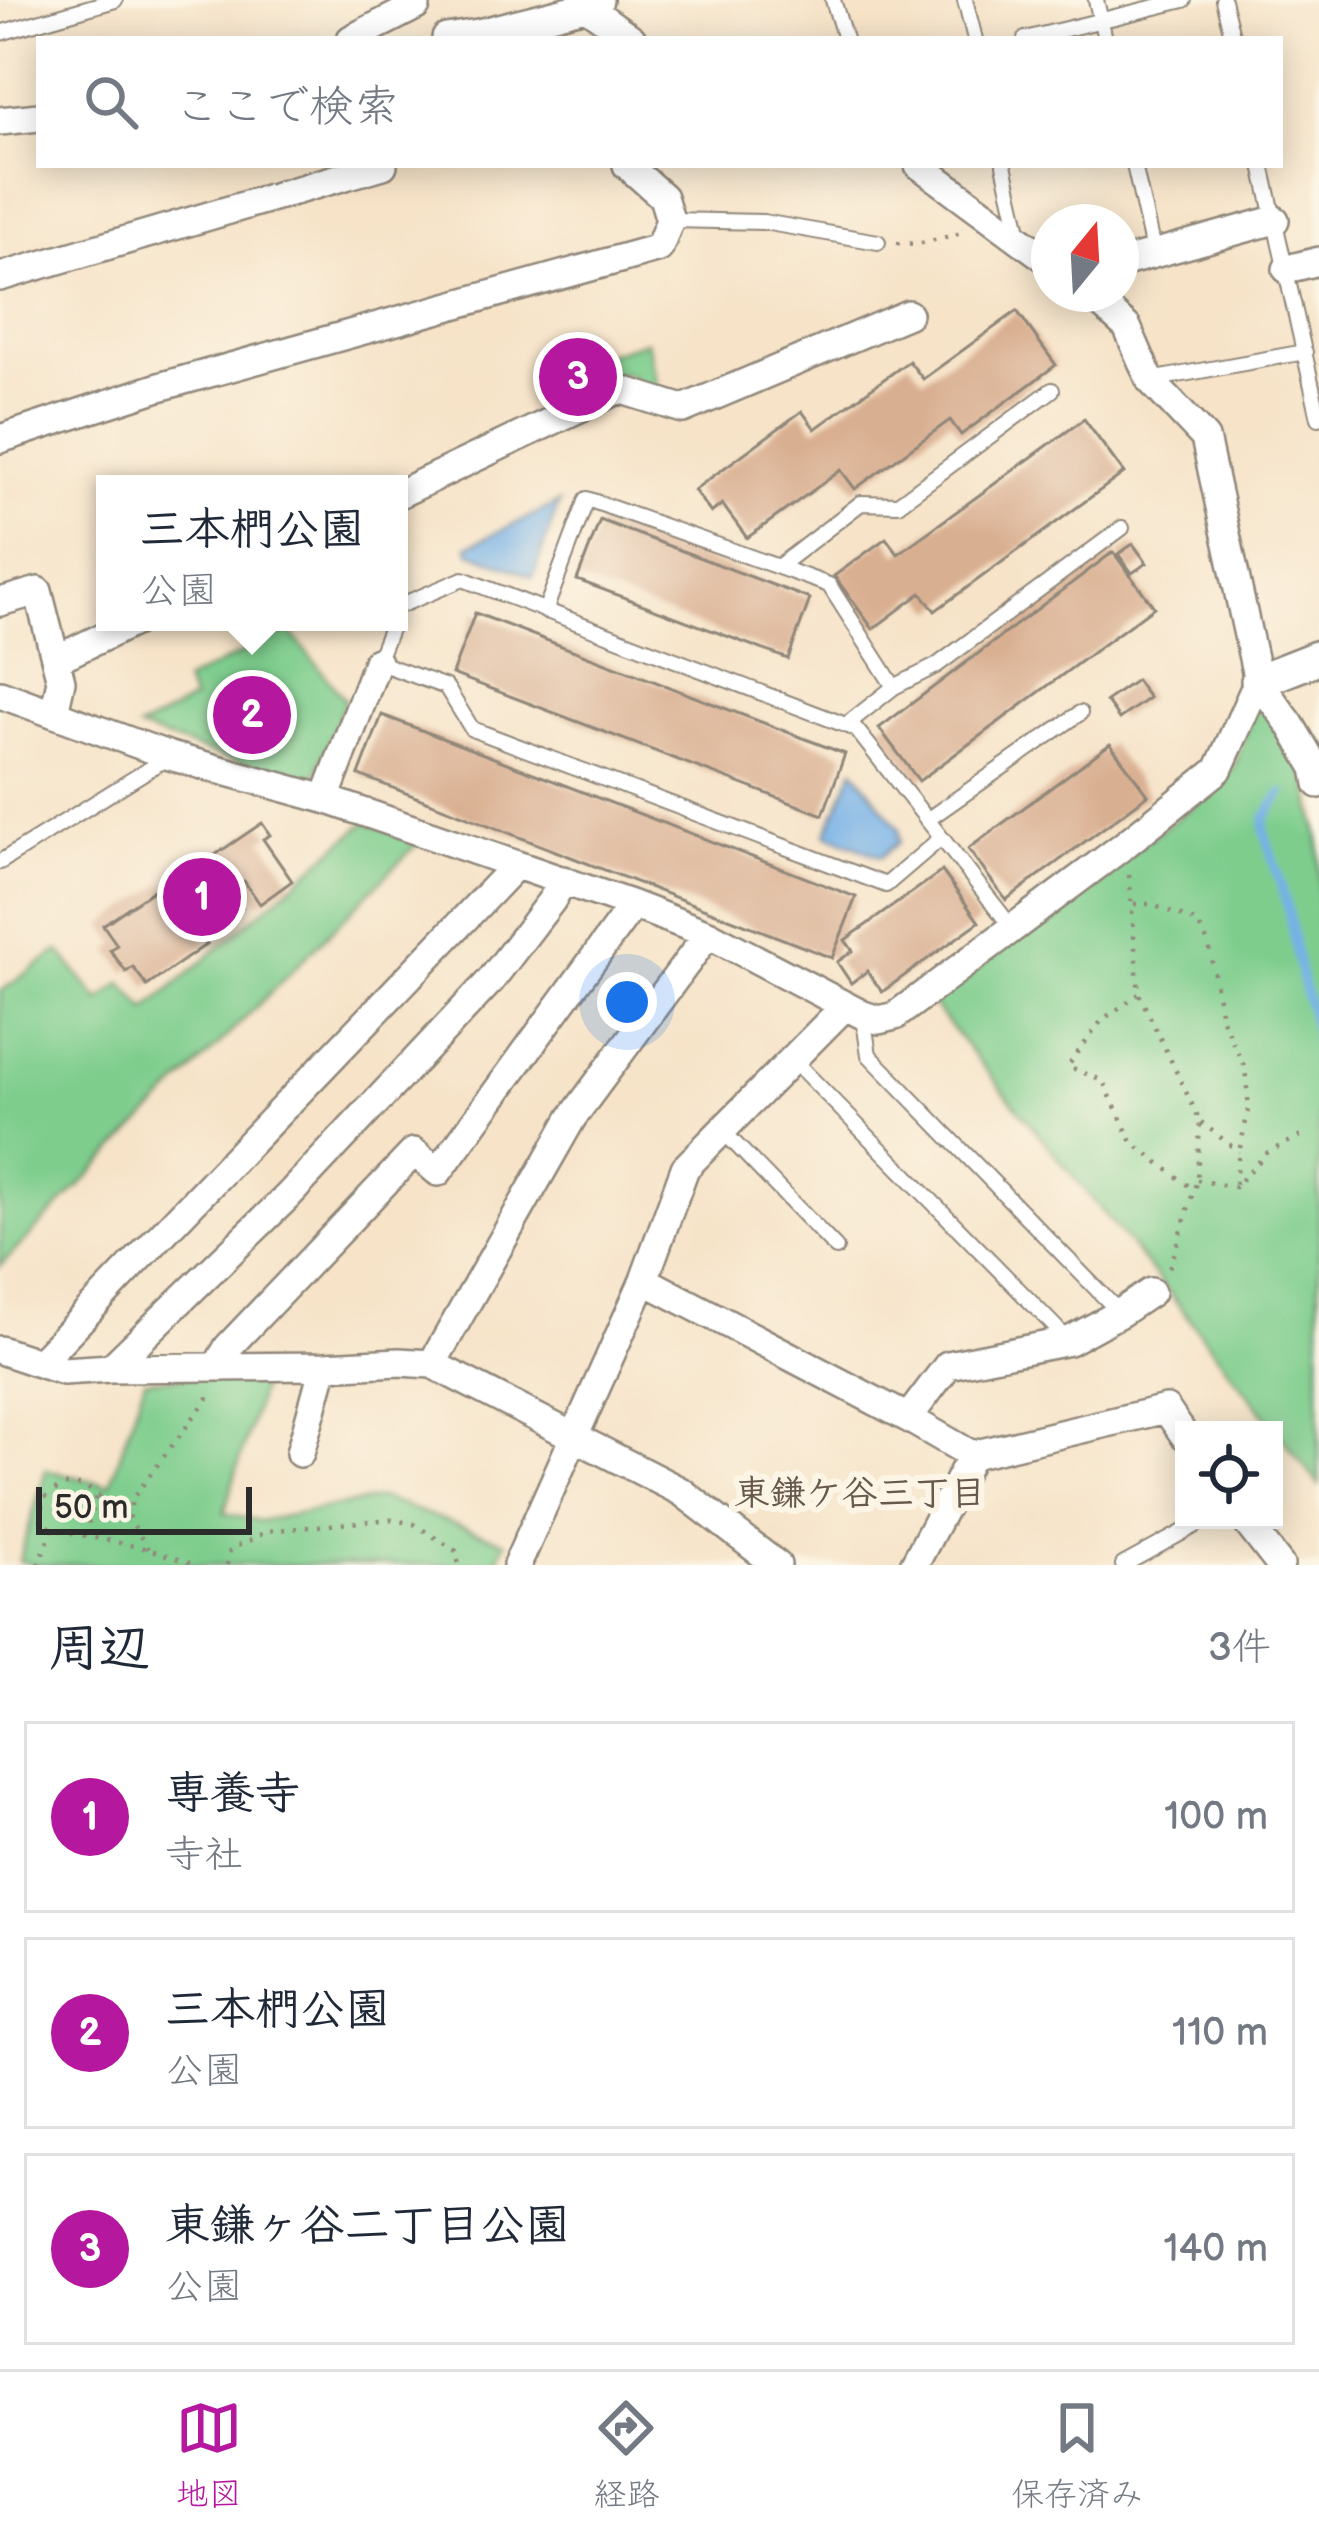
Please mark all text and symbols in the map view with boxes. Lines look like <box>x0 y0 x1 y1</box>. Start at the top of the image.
search box <box>36 36 1283 168</box>
icon: search <box>78 69 144 135</box>
text: ここで検索 <box>174 80 399 135</box>
north arrow <box>1031 204 1139 312</box>
pin: 3 <box>539 332 617 422</box>
popup <box>96 475 408 631</box>
text: 三本椚公園 <box>139 503 365 558</box>
text: 公園 <box>139 568 218 615</box>
pin: 2 <box>213 670 291 760</box>
pin: 1 <box>163 852 241 942</box>
your location <box>597 972 657 1032</box>
map controls <box>1175 1421 1283 1529</box>
button: locate <box>1175 1421 1283 1529</box>
district label: 東鎌ケ谷三丁目 <box>734 1473 986 1516</box>
scale bar <box>36 1481 252 1534</box>
text: 50 m <box>54 1488 129 1528</box>
text: 周辺 <box>48 1619 150 1680</box>
text: 3件 <box>1208 1625 1271 1672</box>
text: 専養寺 <box>165 1767 300 1822</box>
text: 1 <box>82 1794 98 1841</box>
text: 100 m <box>1164 1794 1268 1841</box>
text: 寺社 <box>165 1832 243 1879</box>
text: 三本椚公園 <box>165 1983 390 2038</box>
text: 2 <box>78 2010 102 2057</box>
text: 110 m <box>1172 2010 1268 2057</box>
text: 公園 <box>165 2048 243 2095</box>
text: 東鎌ヶ谷二丁目公園 <box>165 2199 570 2254</box>
text: 3 <box>79 2226 101 2273</box>
text: 140 m <box>1163 2226 1268 2273</box>
text: 公園 <box>165 2264 243 2311</box>
tab: 地図 <box>176 2395 242 2515</box>
tab: 経路 <box>593 2395 659 2515</box>
tab: 保存済み <box>1011 2395 1143 2515</box>

